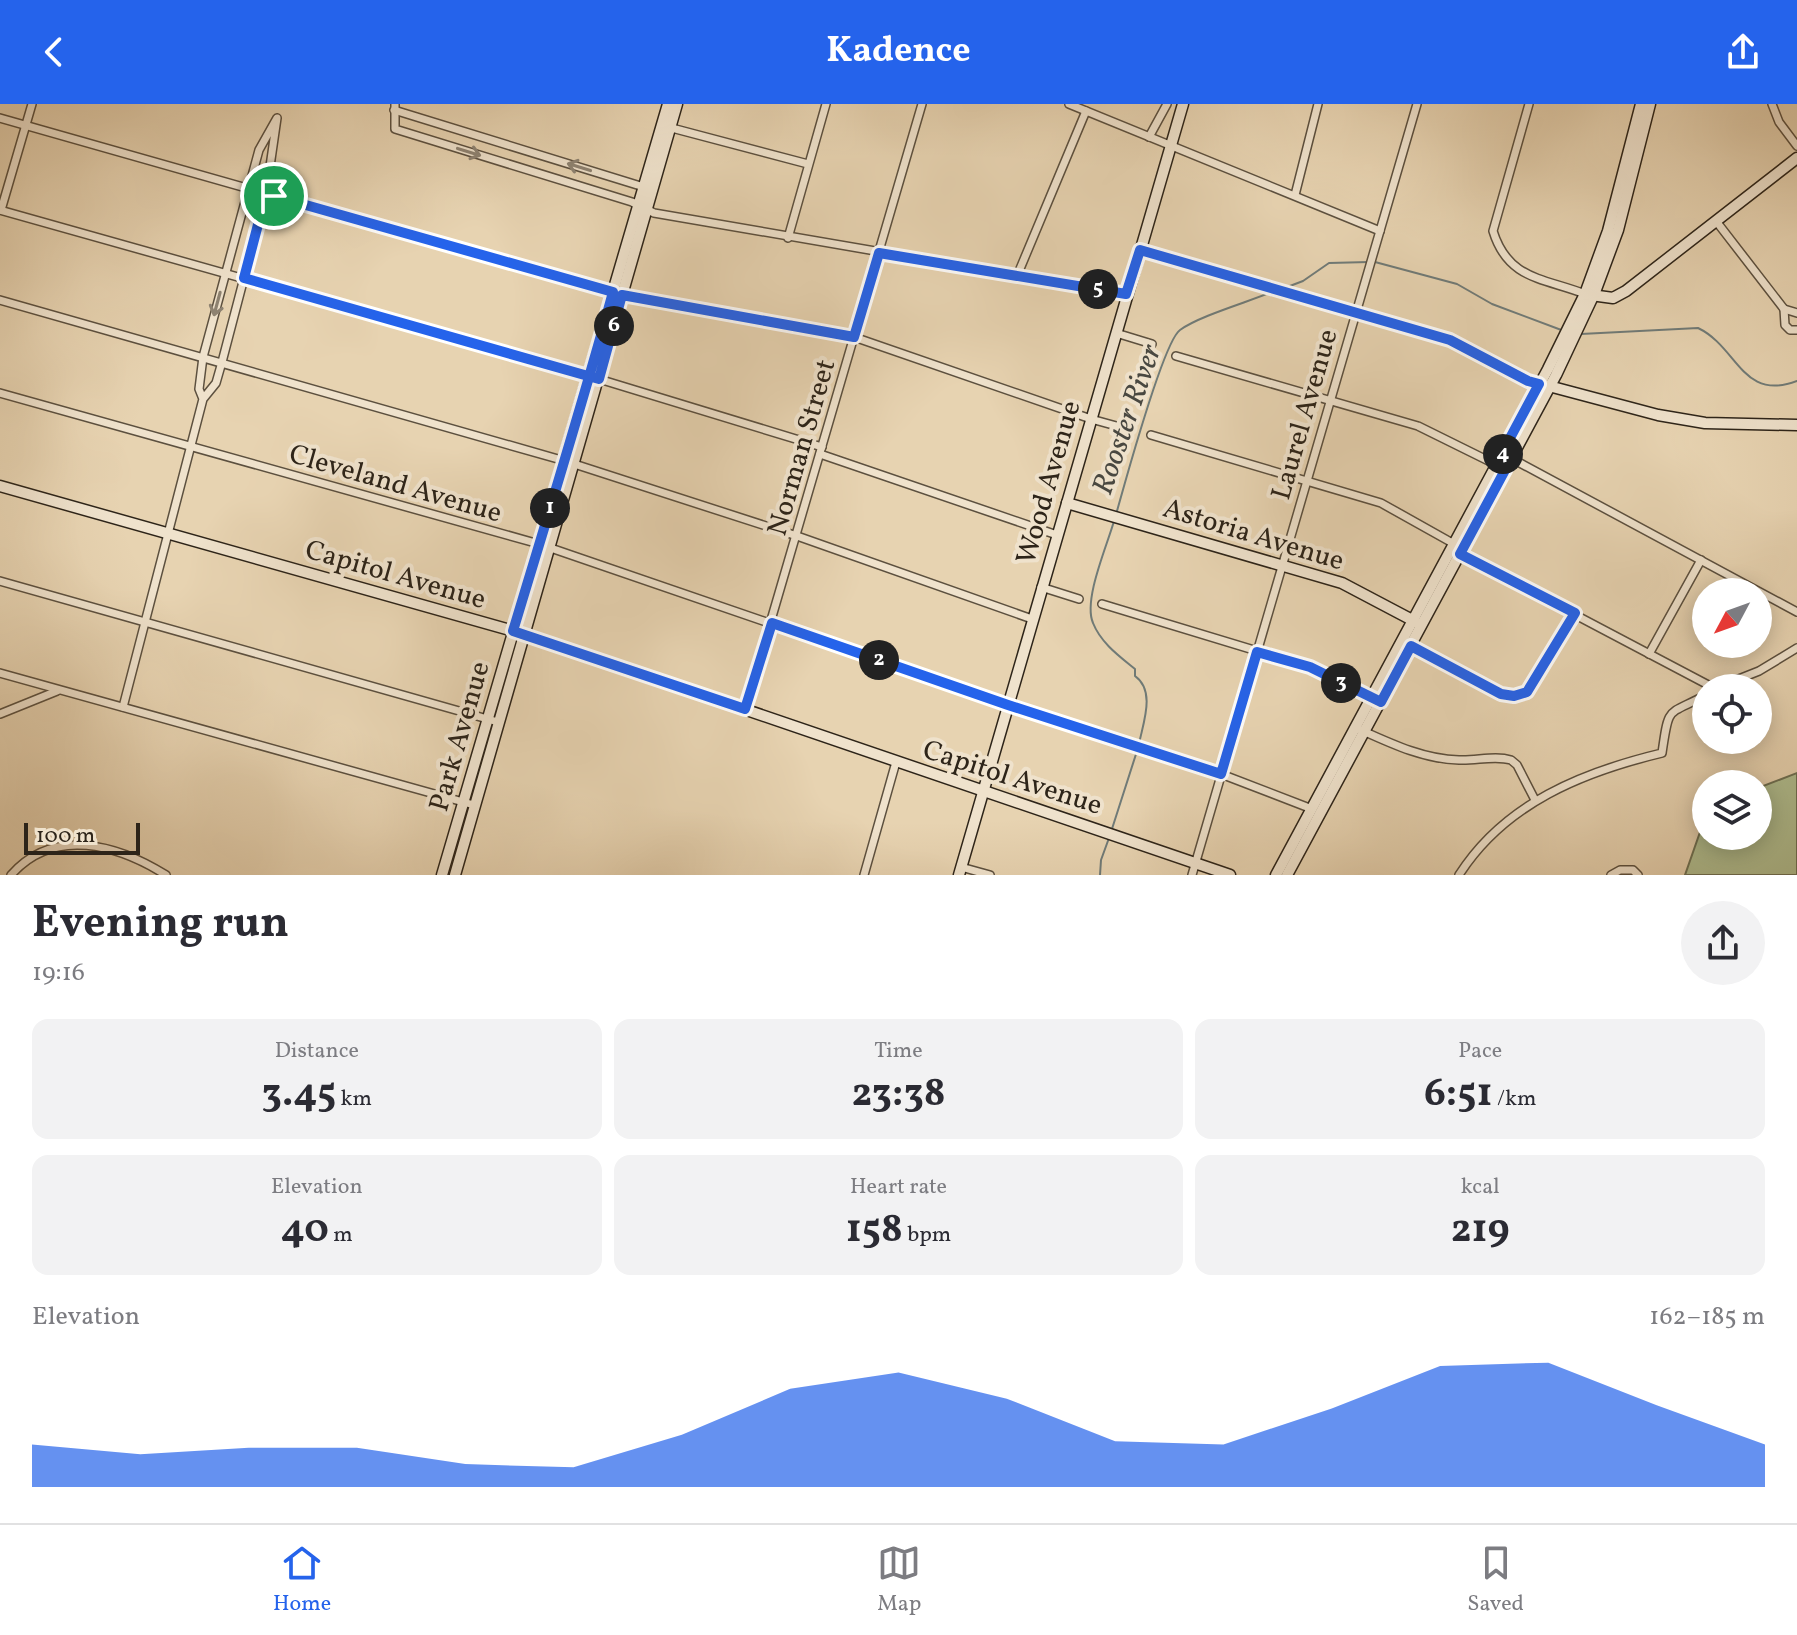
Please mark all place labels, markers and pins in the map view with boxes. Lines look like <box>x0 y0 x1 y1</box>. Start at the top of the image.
pin <box>240 162 308 230</box>
pin: 5 <box>1078 269 1118 309</box>
pin: 6 <box>594 306 634 346</box>
pin: 4 <box>1483 434 1523 474</box>
pin: 1 <box>530 488 570 528</box>
pin: 2 <box>859 640 899 680</box>
pin: 3 <box>1321 663 1361 703</box>

